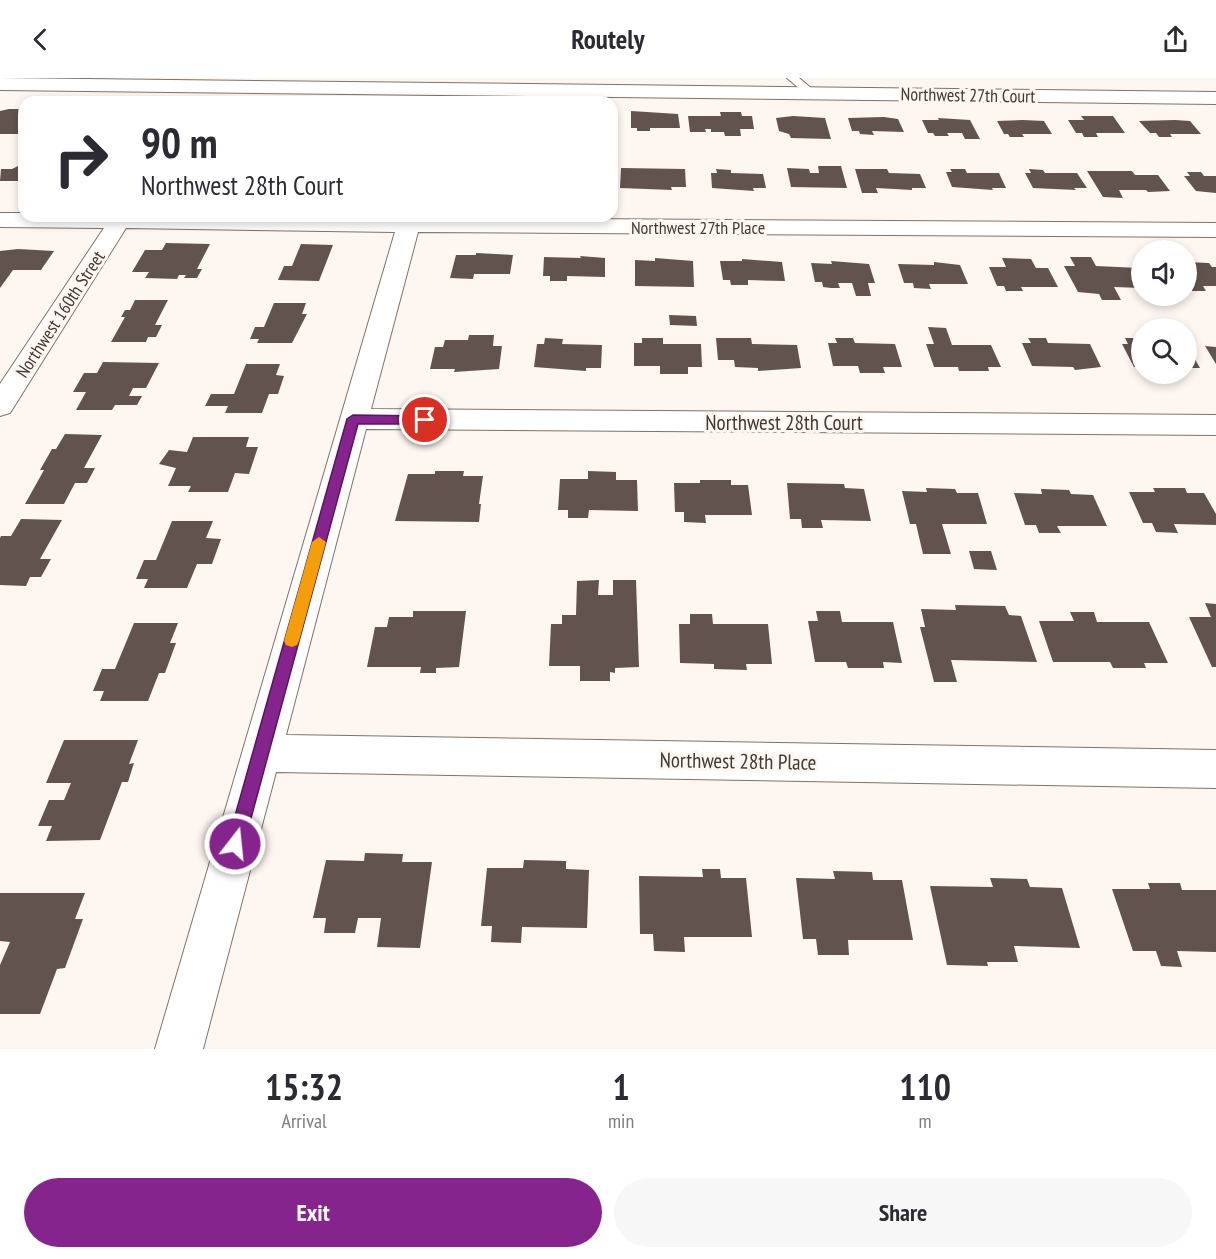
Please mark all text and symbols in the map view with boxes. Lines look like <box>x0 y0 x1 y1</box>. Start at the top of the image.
text: Routely <box>571 22 645 56</box>
icon: back <box>24 23 57 56</box>
icon: share <box>1159 23 1192 56</box>
street label: Northwest 27th Court <box>900 82 1036 108</box>
text: 90 m <box>141 115 218 170</box>
icon: right <box>42 120 120 198</box>
text: Northwest 28th Court <box>141 168 343 202</box>
street label: Northwest 27th Place <box>631 216 765 239</box>
map controls <box>1131 240 1197 384</box>
button: sound <box>1131 240 1197 306</box>
street label: Northwest 160th Street <box>10 246 110 382</box>
button: search <box>1131 318 1197 384</box>
pin <box>399 394 450 445</box>
icon: arrive <box>408 403 441 436</box>
street label: Northwest 28th Court <box>705 409 863 436</box>
street label: Northwest 28th Place <box>659 746 817 776</box>
position arrow <box>203 812 267 876</box>
text: 15:32 <box>265 1063 343 1110</box>
text: 1 <box>612 1063 630 1110</box>
text: 110 <box>899 1063 951 1110</box>
text: Arrival <box>281 1108 327 1134</box>
text: min <box>608 1108 634 1134</box>
text: m <box>919 1108 932 1134</box>
button: Exit <box>24 1178 602 1247</box>
button: Share <box>614 1178 1192 1247</box>

